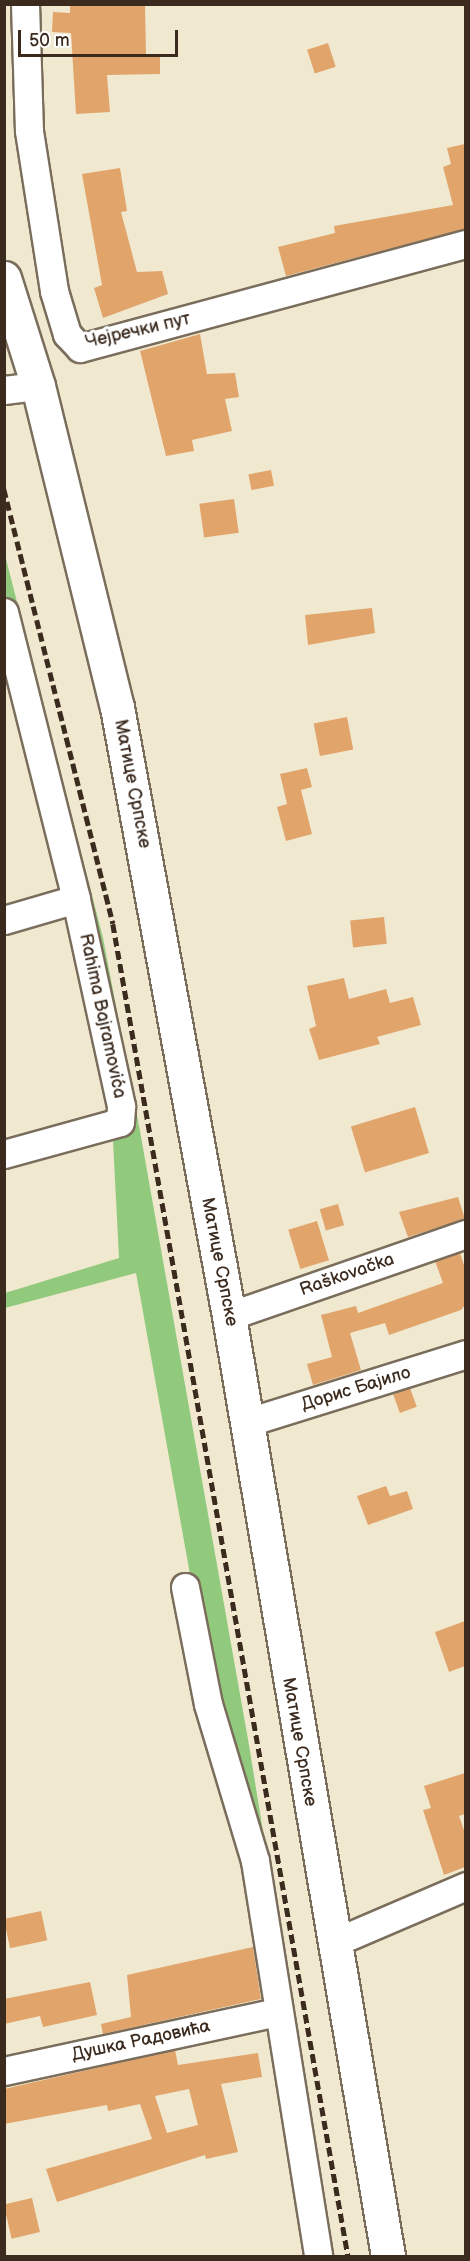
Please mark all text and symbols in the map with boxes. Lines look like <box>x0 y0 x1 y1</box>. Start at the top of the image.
scale bar <box>21 18 182 56</box>
text: 50 m <box>29 30 70 51</box>
street label: Чејречки пут <box>83 308 193 354</box>
street label: Матице Српске <box>109 718 155 850</box>
street label: Rahima Bajramovića <box>74 932 130 1100</box>
street label: Матице Српске <box>196 1196 242 1328</box>
street label: Raškovačka <box>297 1249 397 1301</box>
street label: Дорис Бајило <box>299 1362 413 1416</box>
street label: Матице Српске <box>277 1676 321 1808</box>
street label: Душка Радовића <box>70 2016 212 2066</box>

